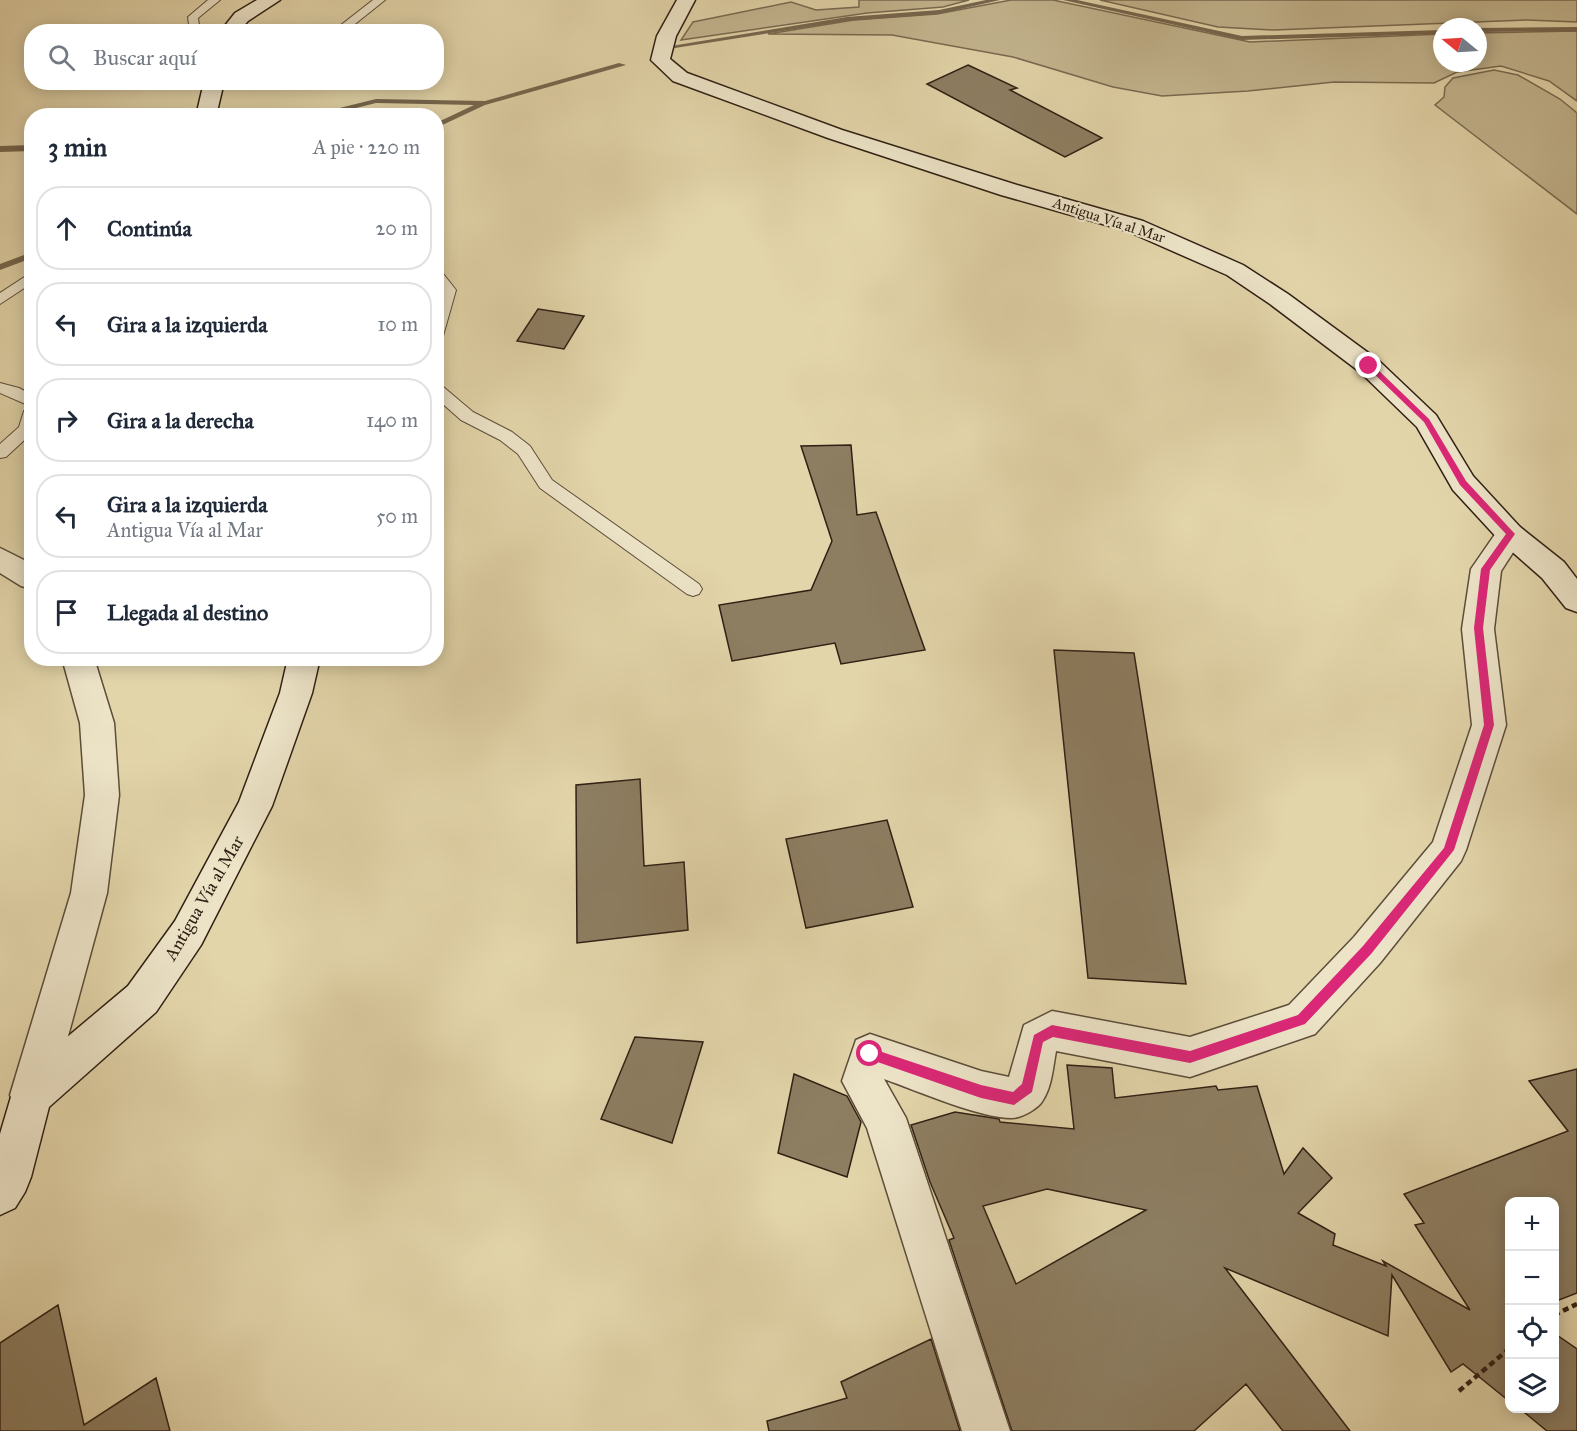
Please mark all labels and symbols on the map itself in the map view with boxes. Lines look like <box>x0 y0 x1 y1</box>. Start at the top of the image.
north arrow <box>1433 18 1487 72</box>
street label: Antigua Vía al Mar <box>1050 193 1168 247</box>
route end <box>1355 352 1381 378</box>
street label: Antigua Vía al Mar <box>159 831 250 966</box>
route start <box>856 1040 882 1066</box>

